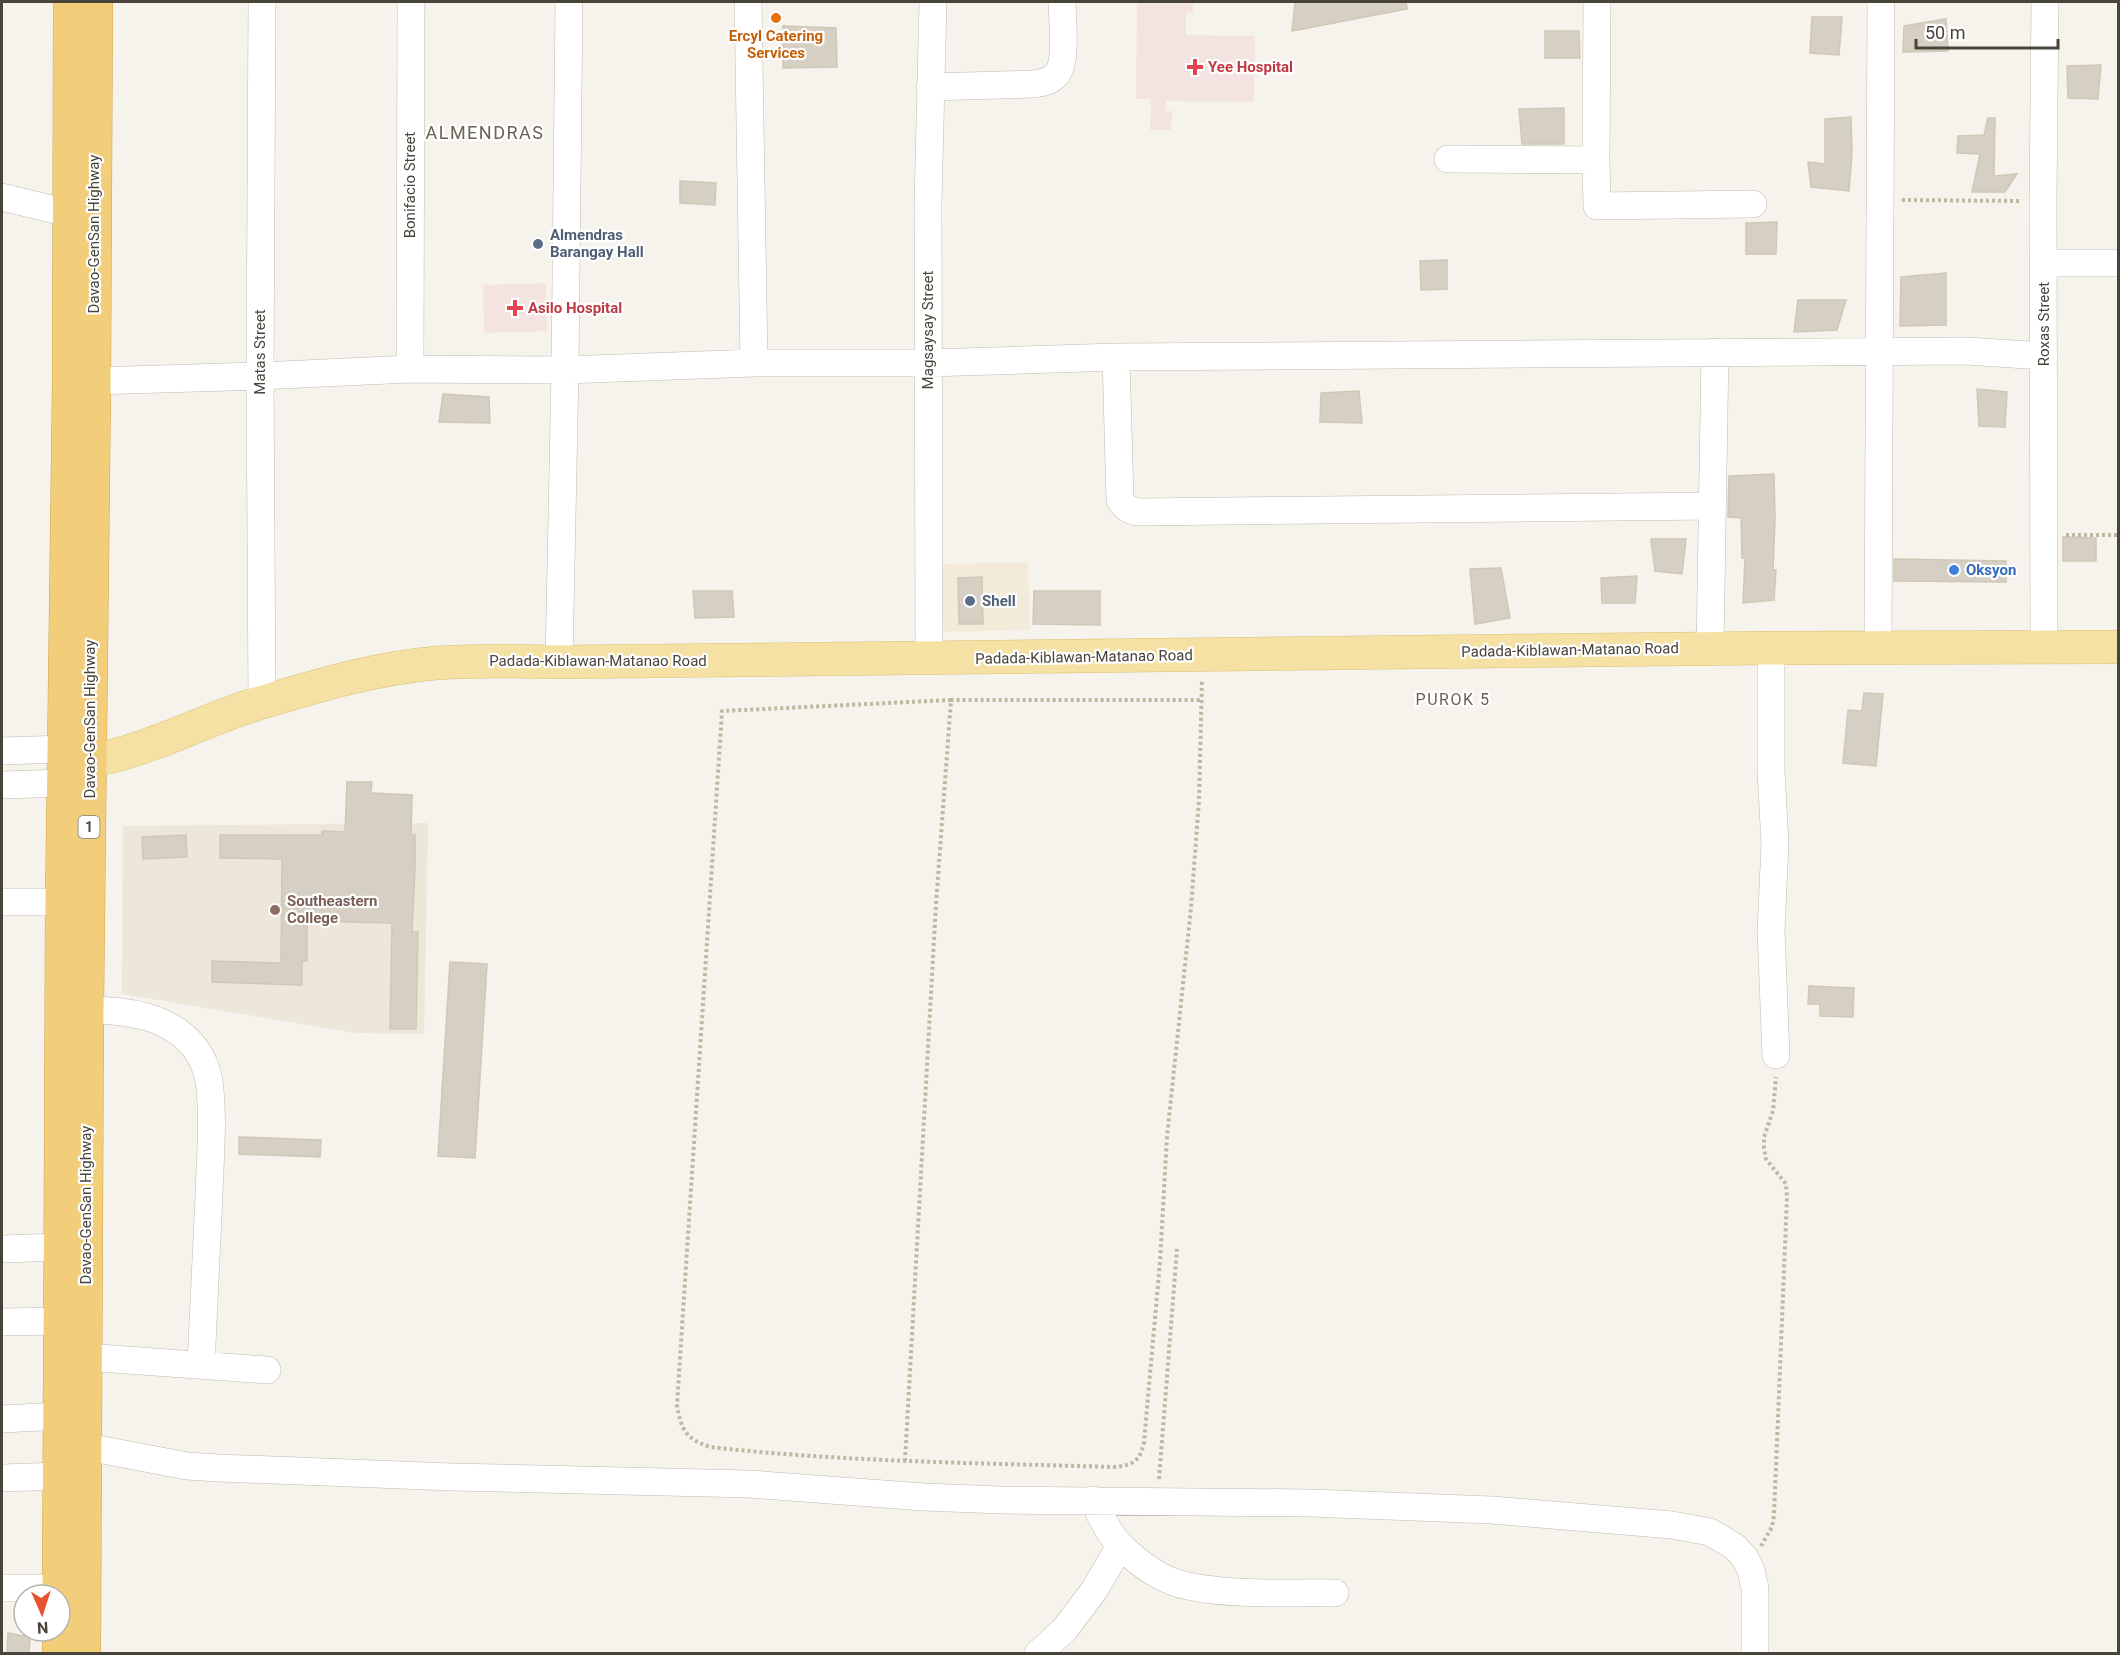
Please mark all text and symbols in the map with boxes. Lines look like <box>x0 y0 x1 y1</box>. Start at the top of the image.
marker: Ercyl Catering Services <box>769 11 783 25</box>
scale bar <box>1916 12 2058 50</box>
text: 50 m <box>1925 22 1965 43</box>
place label: Ercyl Catering Services <box>729 27 823 62</box>
marker: Yee Hospital <box>1186 58 1204 76</box>
place label: Yee Hospital <box>1208 58 1293 76</box>
district label: ALMENDRAS <box>425 122 545 143</box>
street label: Bonifacio Street <box>401 132 419 238</box>
street label: Davao-GenSan Highway <box>85 155 103 313</box>
place label: Almendras Barangay Hall <box>550 226 644 261</box>
marker: Almendras Barangay Hall <box>531 237 545 251</box>
street label: Magsaysay Street <box>919 271 937 389</box>
street label: Roxas Street <box>2035 282 2053 366</box>
marker: Asilo Hospital <box>506 299 524 317</box>
place label: Asilo Hospital <box>528 299 622 317</box>
street label: Matas Street <box>251 309 269 395</box>
place label: Oksyon <box>1966 561 2016 579</box>
marker: Oksyon <box>1947 563 1961 577</box>
place label: Shell <box>982 592 1016 610</box>
marker: Shell <box>963 594 977 608</box>
street label: Padada-Kiblawan-Matanao Road <box>1461 639 1679 661</box>
street label: Davao-GenSan Highway <box>81 640 99 798</box>
street label: Padada-Kiblawan-Matanao Road <box>975 646 1193 668</box>
street label: Padada-Kiblawan-Matanao Road <box>489 652 707 670</box>
district label: PUROK 5 <box>1416 690 1490 709</box>
road number: 1 <box>78 816 100 838</box>
place label: Southeastern College <box>287 892 378 927</box>
marker: Southeastern College <box>268 903 282 917</box>
street label: Davao-GenSan Highway <box>77 1126 95 1284</box>
north arrow <box>12 1583 72 1643</box>
text: N <box>37 1618 49 1637</box>

